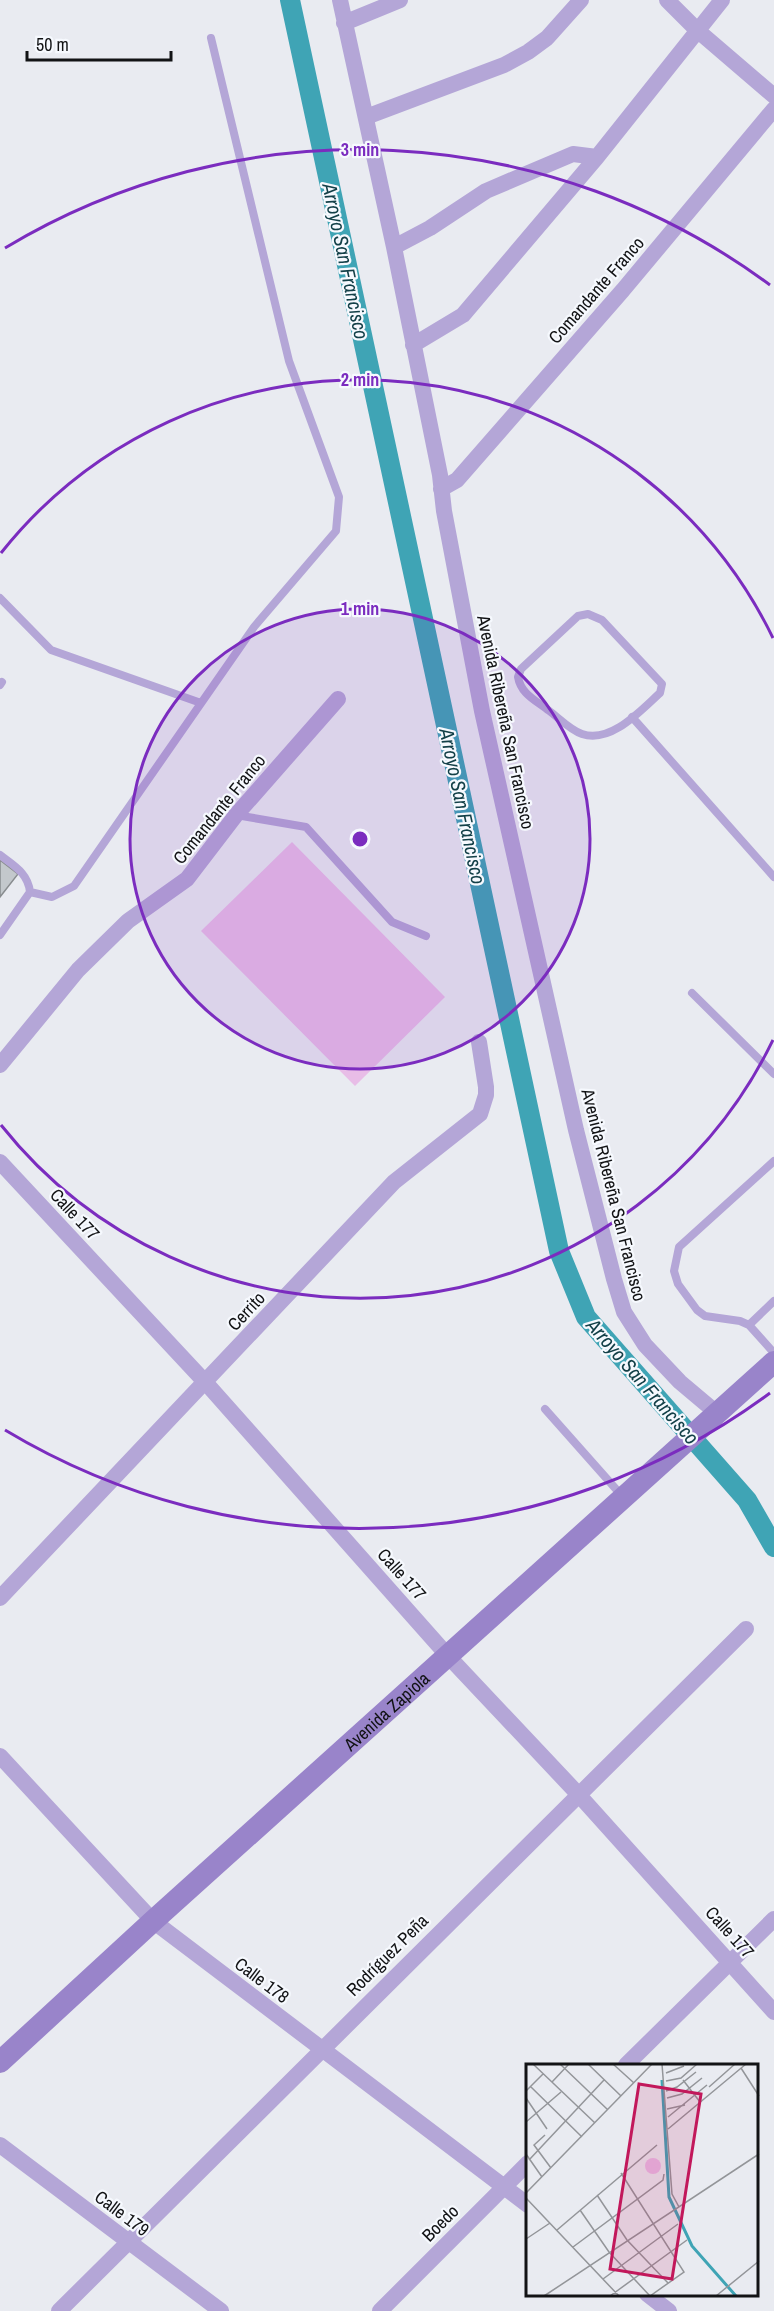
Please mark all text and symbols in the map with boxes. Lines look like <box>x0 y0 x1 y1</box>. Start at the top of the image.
scale bar <box>27 24 171 62</box>
text: 50 m <box>36 32 69 57</box>
text: 3 min <box>341 137 379 162</box>
water label: Arroyo San Francisco <box>316 180 376 341</box>
street label: Comandante Franco <box>542 231 650 349</box>
text: 2 min <box>341 367 379 392</box>
text: 1 min <box>341 596 379 621</box>
street label: Avenida Ribereña San Francisco <box>471 612 541 831</box>
water label: Arroyo San Francisco <box>433 725 493 886</box>
street label: Comandante Franco <box>167 749 271 869</box>
centre of rings <box>350 829 370 849</box>
street label: Avenida Ribereña San Francisco <box>575 1085 652 1304</box>
street label: Calle 177 <box>45 1183 105 1245</box>
street label: Cerrito <box>221 1286 271 1336</box>
water label: Arroyo San Francisco <box>580 1312 705 1450</box>
street label: Calle 177 <box>372 1542 432 1606</box>
street label: Avenida Zapiola <box>337 1666 435 1757</box>
street label: Calle 177 <box>700 1900 760 1964</box>
street label: Rodríguez Peña <box>340 1908 434 2002</box>
street label: Calle 178 <box>230 1951 294 2009</box>
inset map <box>526 2064 759 2296</box>
street label: Calle 179 <box>90 2184 154 2242</box>
street label: Boedo <box>416 2199 464 2247</box>

